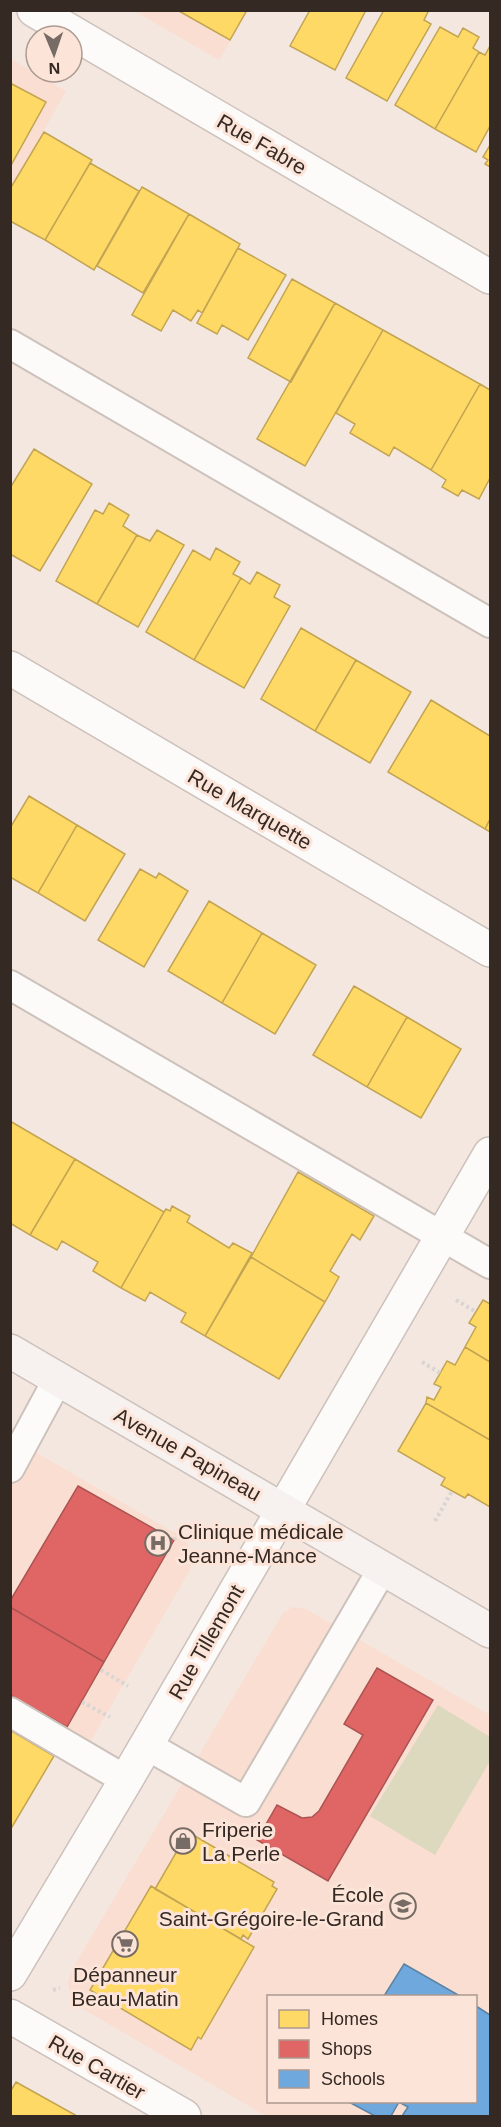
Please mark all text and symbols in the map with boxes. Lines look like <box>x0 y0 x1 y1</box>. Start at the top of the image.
north arrow <box>24 24 84 84</box>
text: N <box>48 60 61 77</box>
street label: Rue Fabre <box>213 109 311 179</box>
street label: Rue Marquette <box>184 764 316 854</box>
street label: Avenue Papineau <box>111 1403 265 1505</box>
place label: Clinique médicale Jeanne-Mance <box>178 1520 344 1567</box>
hospital icon: Clinique médicale Jeanne-Mance <box>143 1528 173 1558</box>
street label: Rue Tillemont <box>164 1581 248 1703</box>
place label: Friperie La Perle <box>202 1818 280 1865</box>
shop icon: Friperie La Perle <box>168 1826 198 1856</box>
place label: École Saint-Grégoire-le-Grand <box>159 1883 384 1930</box>
school or university icon: École Saint-Grégoire-le-Grand <box>388 1891 418 1921</box>
supermarket icon: Dépanneur Beau-Matin <box>110 1929 140 1959</box>
place label: Dépanneur Beau-Matin <box>71 1963 179 2010</box>
legend <box>267 1995 477 2103</box>
text: Homes <box>321 2009 378 2029</box>
street label: Rue Cartier <box>45 2030 149 2104</box>
text: Shops <box>321 2039 372 2059</box>
text: Schools <box>321 2069 385 2089</box>

